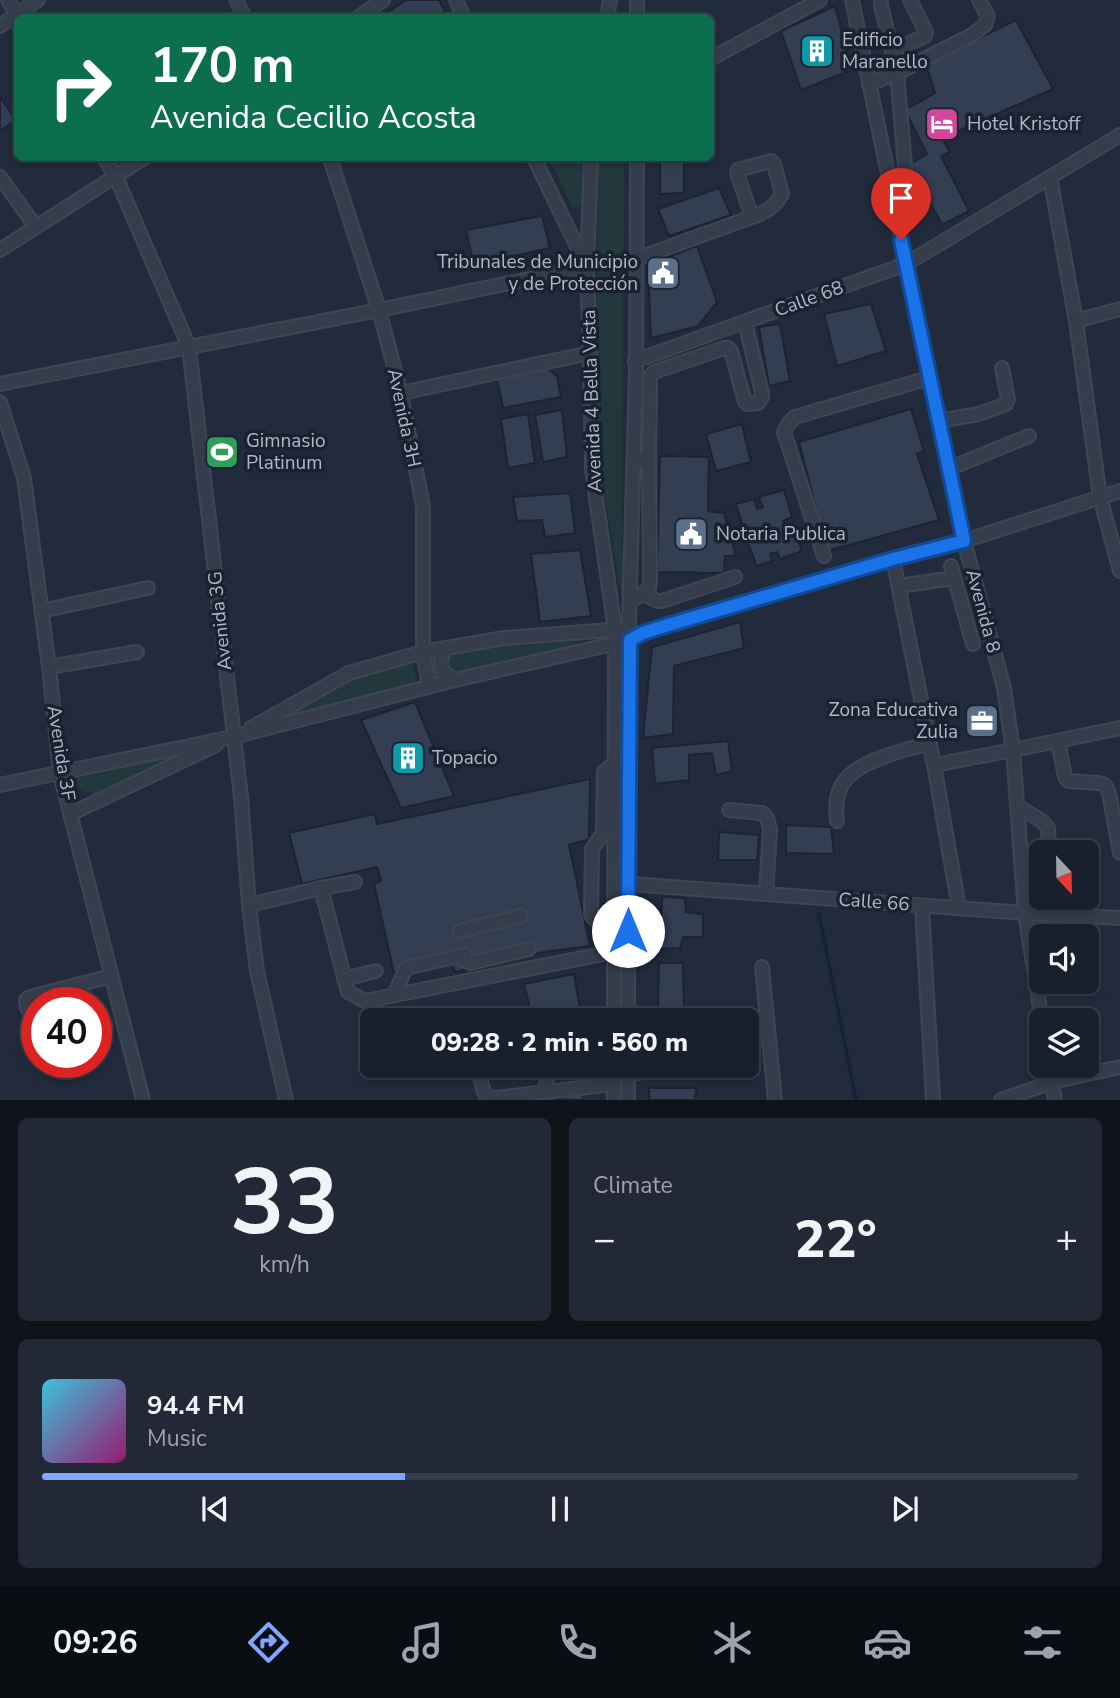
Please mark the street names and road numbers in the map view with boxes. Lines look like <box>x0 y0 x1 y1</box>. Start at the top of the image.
street label: Calle 68 <box>771 275 847 323</box>
street label: Avenida 4 Bella Vista <box>576 309 608 493</box>
street label: Avenida 3H <box>381 366 427 470</box>
street label: Avenida 8 <box>959 566 1007 656</box>
street label: Avenida 3G <box>202 570 238 672</box>
street label: Avenida 3F <box>41 703 81 803</box>
street label: Calle 66 <box>837 887 911 917</box>

